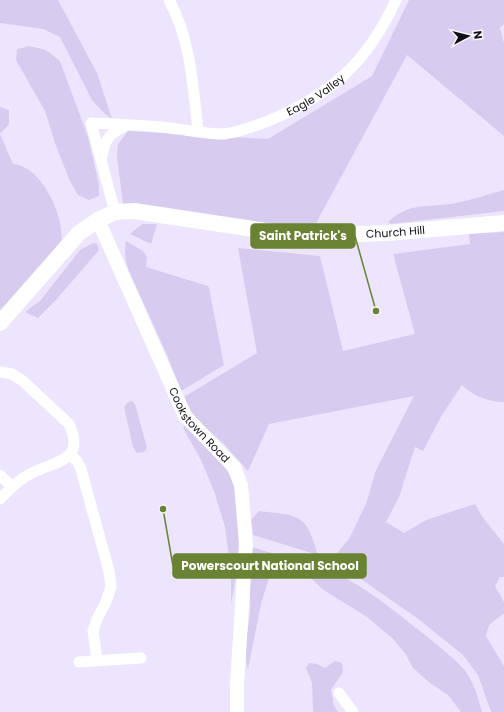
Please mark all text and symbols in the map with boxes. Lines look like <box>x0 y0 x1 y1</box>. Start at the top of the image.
north arrow <box>448 16 488 56</box>
text: N <box>469 30 486 40</box>
street label: Eagle Valley <box>284 70 349 120</box>
street label: Church Hill <box>366 222 426 242</box>
callout: Saint Patrick's <box>251 224 355 248</box>
text: Saint Patrick's <box>259 227 347 244</box>
street label: Cookstown Road <box>165 385 234 466</box>
callout: Powerscourt National School <box>173 554 366 578</box>
text: Powerscourt National School <box>181 557 359 574</box>

